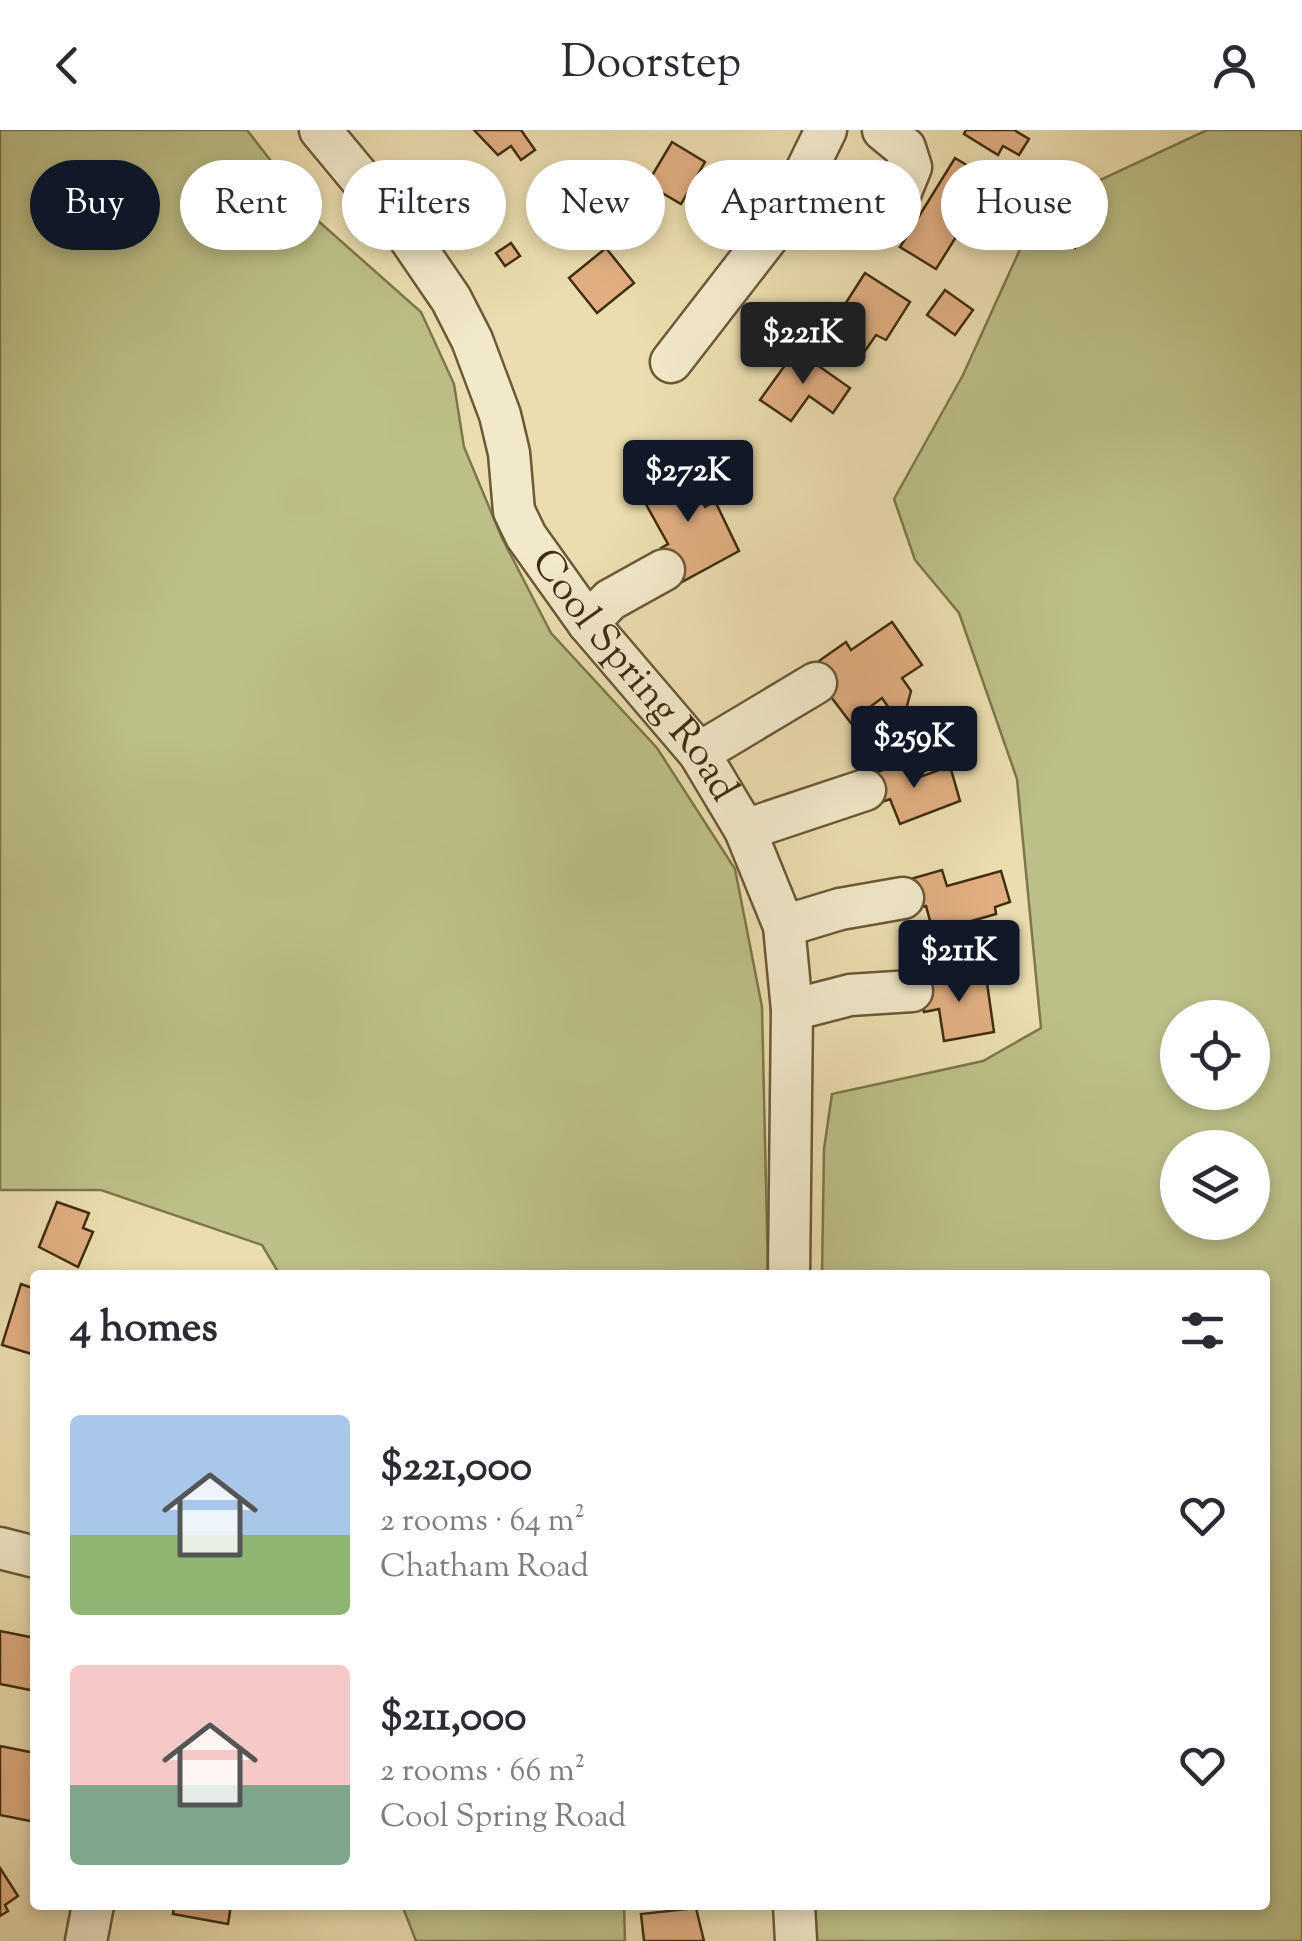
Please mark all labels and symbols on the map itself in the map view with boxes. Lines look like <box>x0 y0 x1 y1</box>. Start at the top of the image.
pin: $221K <box>733 302 873 387</box>
pin: $272K <box>618 440 758 525</box>
street label: Cool Spring Road <box>516 538 751 813</box>
pin: $259K <box>844 706 984 791</box>
pin: $211K <box>889 920 1029 1005</box>

